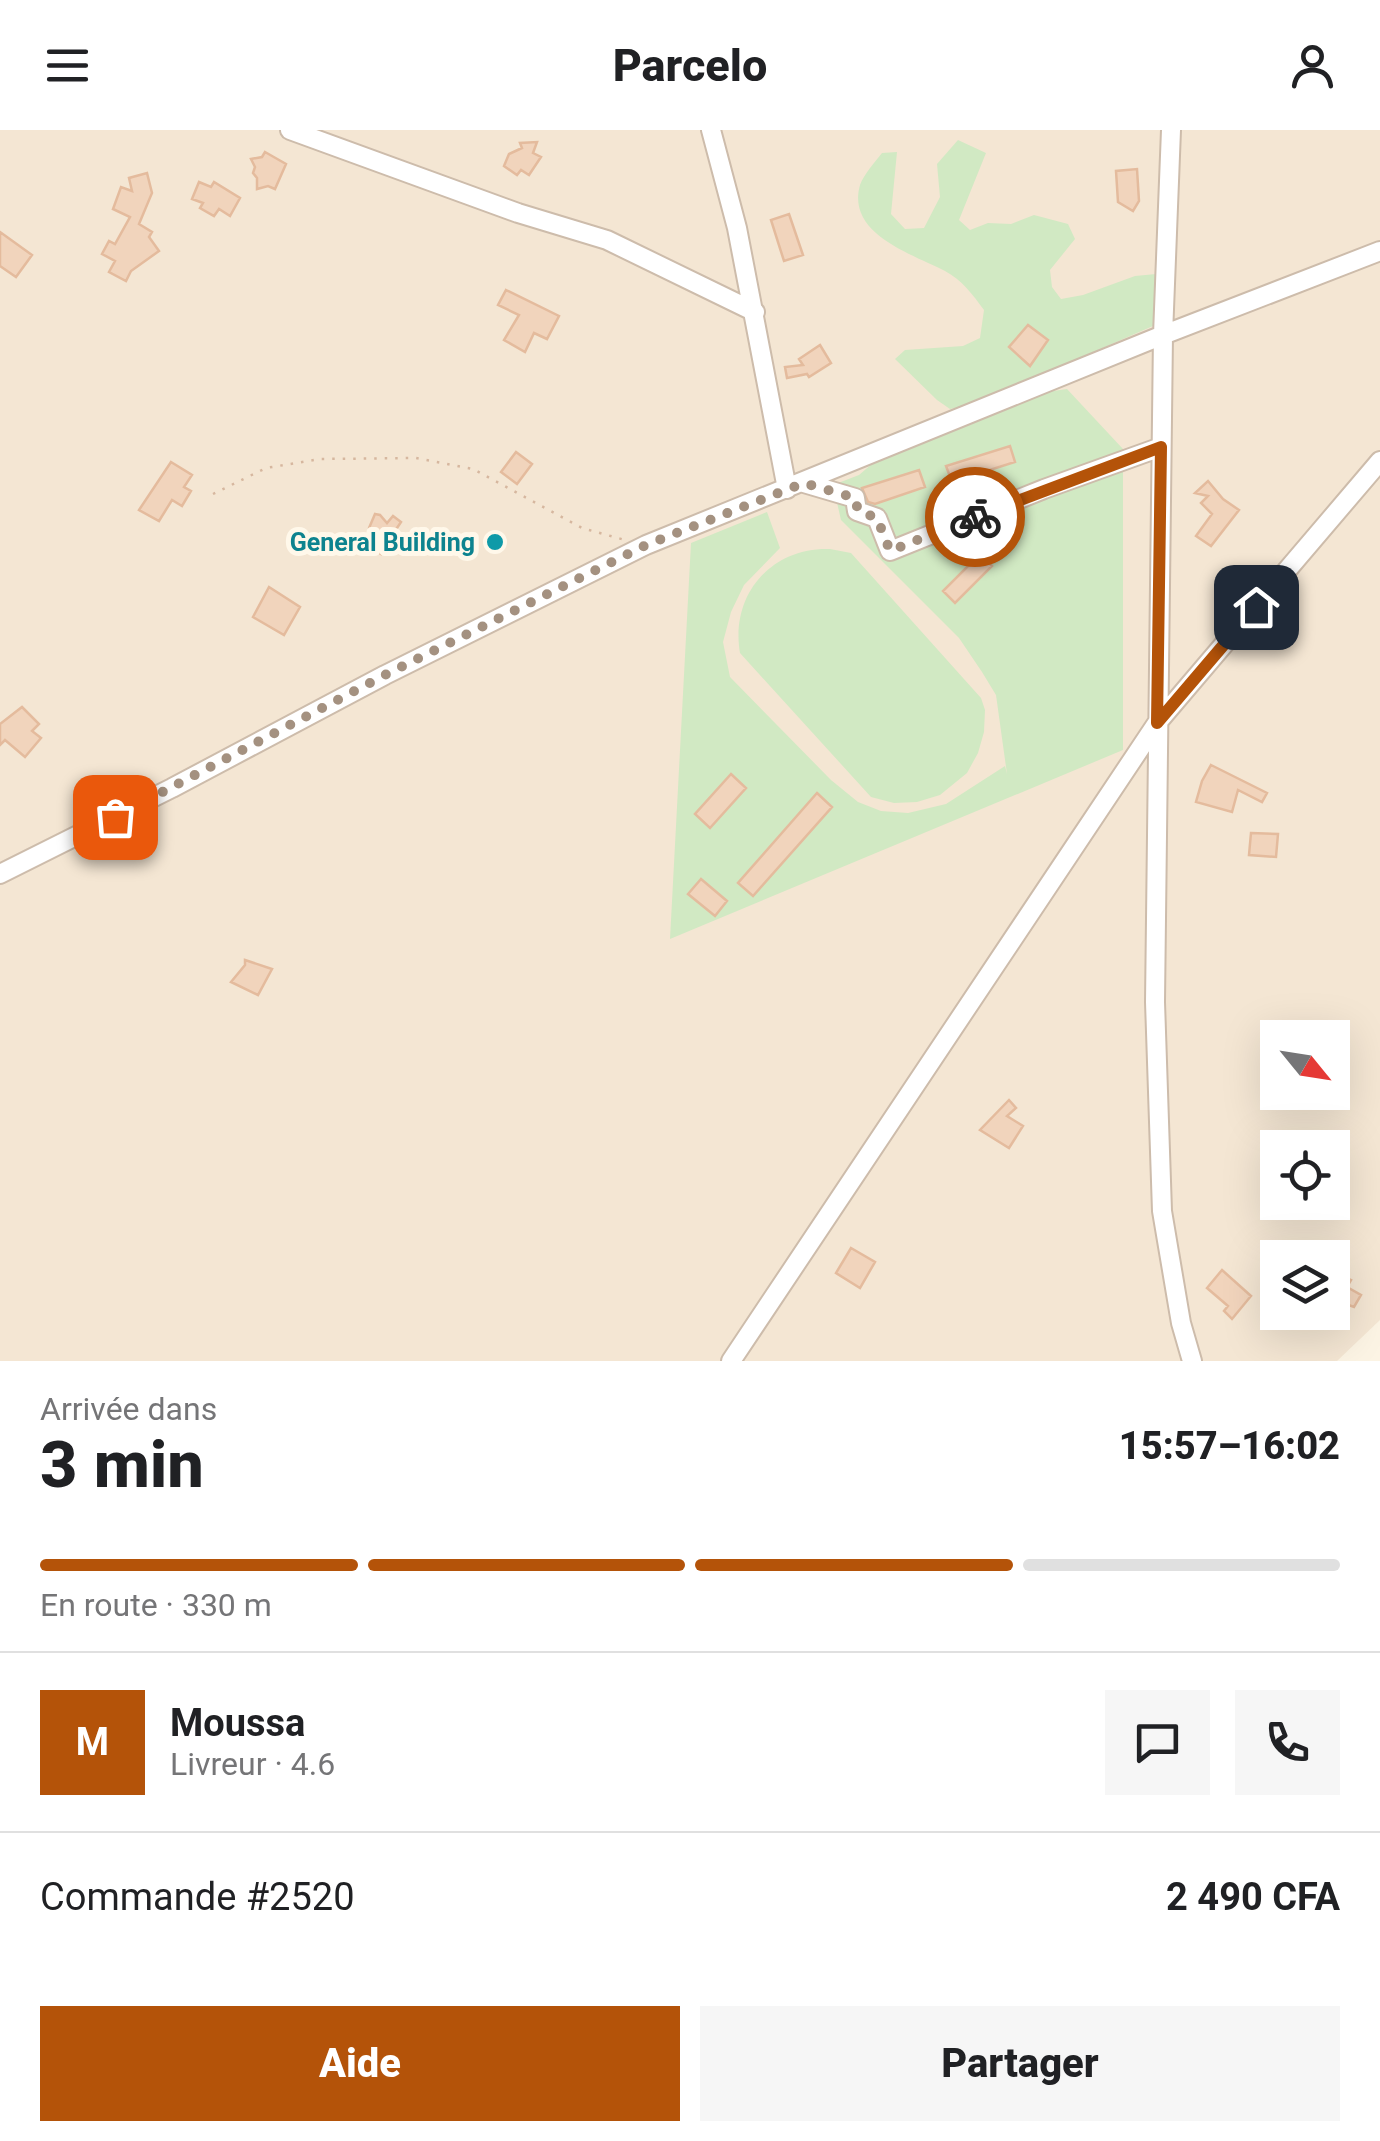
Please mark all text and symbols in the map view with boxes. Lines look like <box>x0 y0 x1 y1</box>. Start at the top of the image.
icon: menu <box>40 38 95 93</box>
icon: person <box>1285 38 1340 93</box>
text: Parcelo <box>613 39 767 92</box>
courier <box>925 467 1025 567</box>
icon: bike <box>948 490 1003 545</box>
place label: General Building <box>290 528 475 557</box>
marker: General Building <box>484 531 506 553</box>
pin <box>1214 565 1299 650</box>
icon: home <box>1229 580 1284 635</box>
pin <box>73 775 158 860</box>
icon: bag <box>88 790 143 845</box>
north arrow <box>1260 1020 1350 1110</box>
map controls <box>1260 1020 1350 1330</box>
button: locate <box>1260 1130 1350 1220</box>
button: layers <box>1260 1240 1350 1330</box>
text: Arrivée dans <box>40 1390 217 1428</box>
text: 15:57–16:02 <box>1119 1424 1340 1468</box>
text: 3 min <box>40 1427 204 1503</box>
text: En route · 330 m <box>40 1586 272 1624</box>
button: chat <box>1105 1690 1210 1795</box>
button: phone <box>1235 1690 1340 1795</box>
text: Moussa <box>170 1701 305 1745</box>
text: M <box>76 1720 109 1764</box>
text: Livreur · 4.6 <box>170 1745 335 1783</box>
text: Commande #2520 <box>40 1875 355 1919</box>
text: 2 490 CFA <box>1166 1875 1340 1919</box>
button: Aide <box>40 2006 680 2121</box>
button: Partager <box>700 2006 1340 2121</box>

